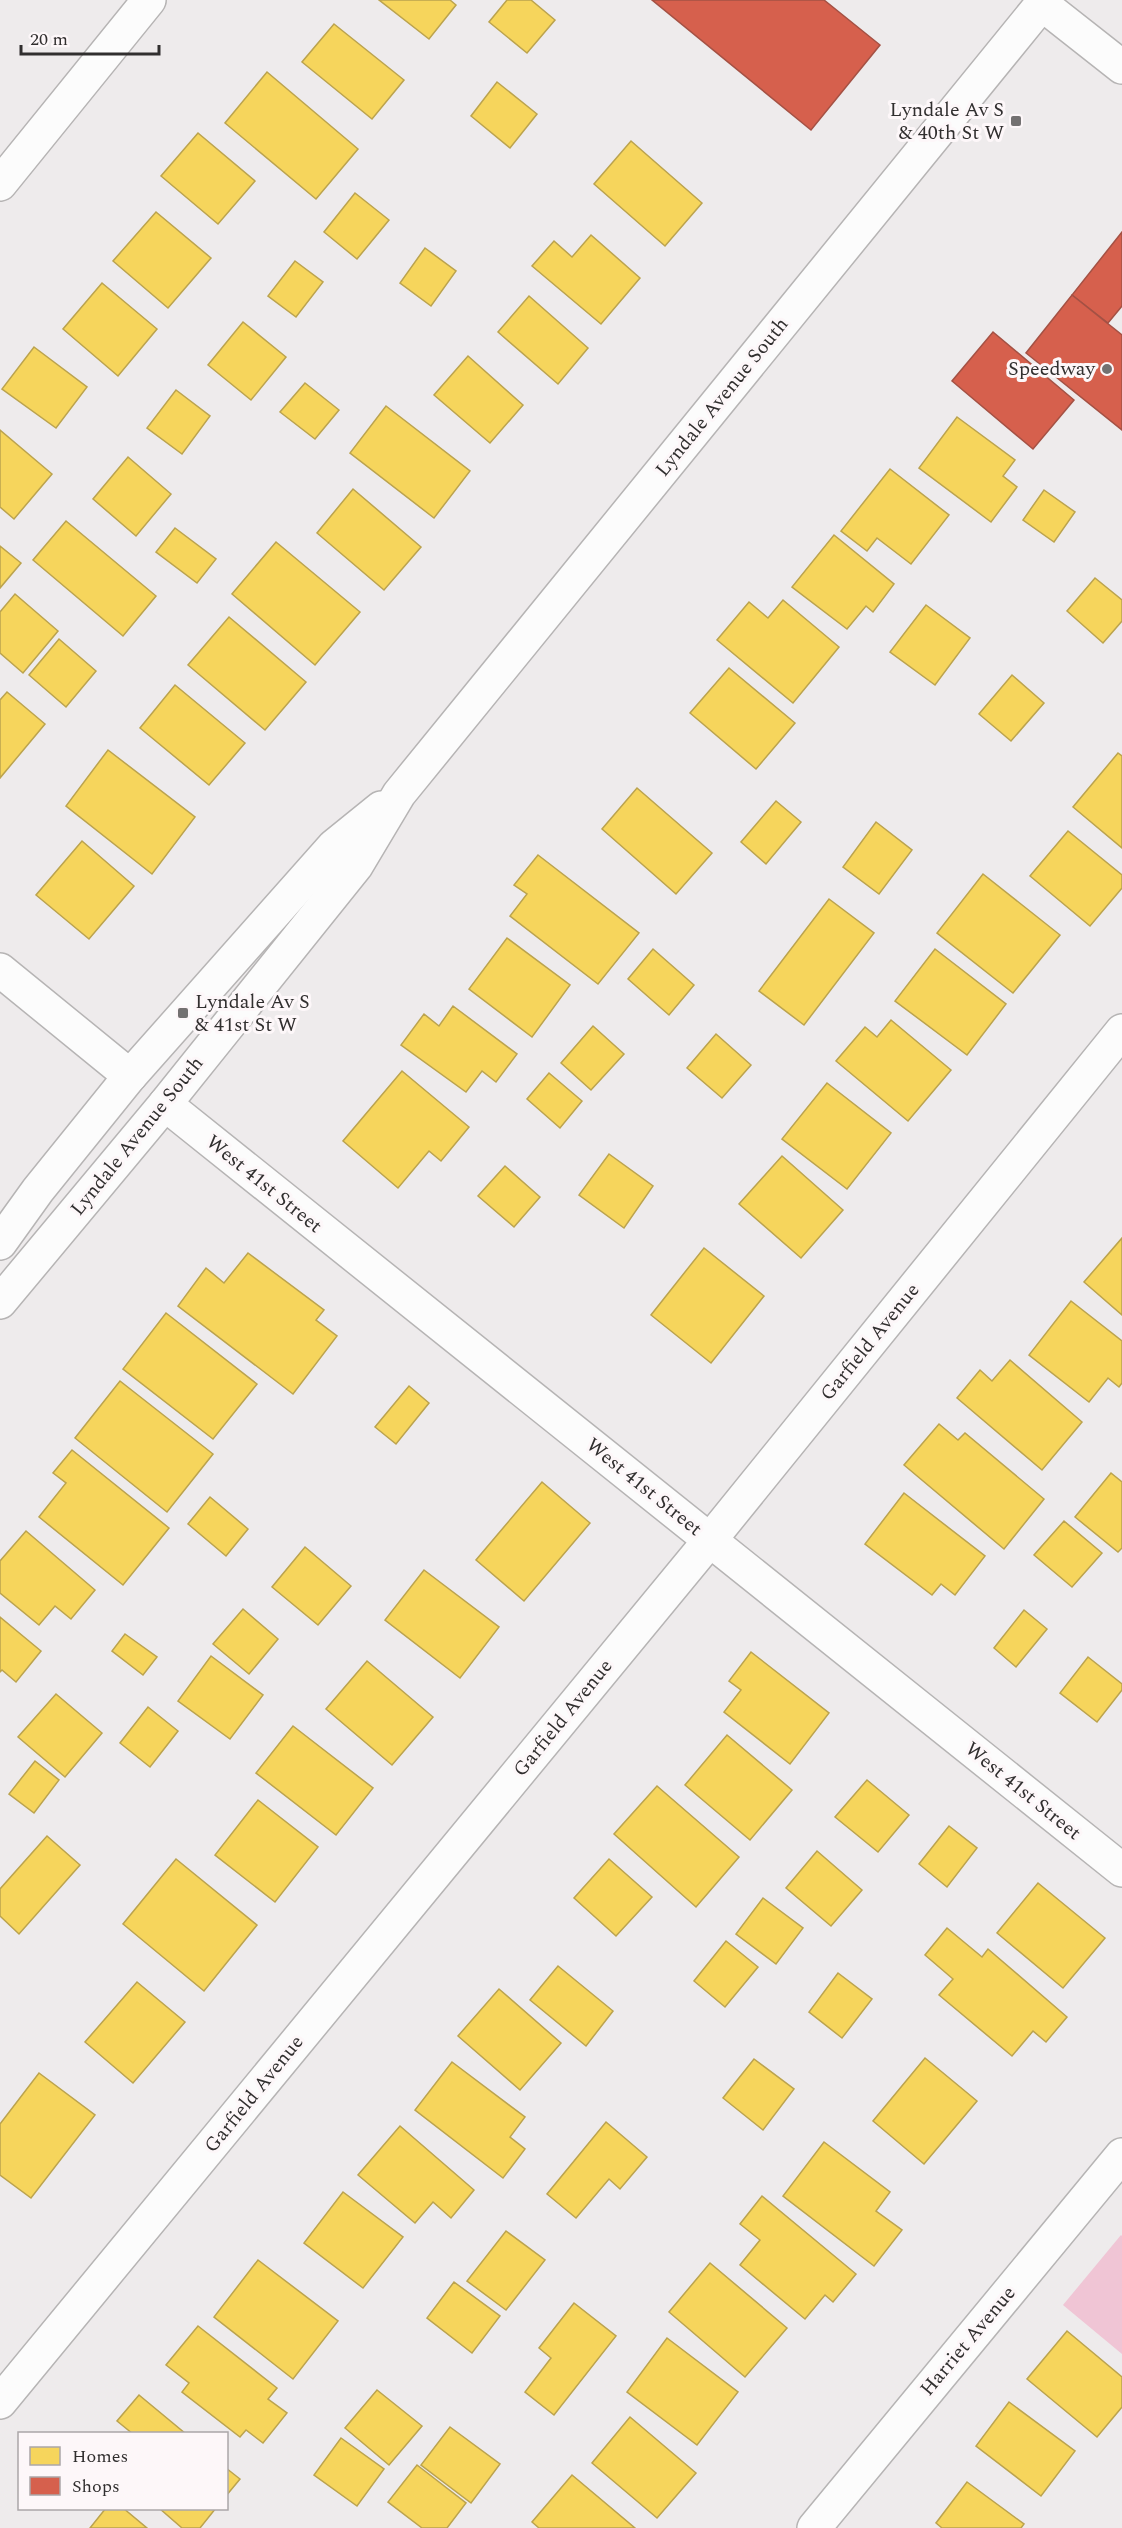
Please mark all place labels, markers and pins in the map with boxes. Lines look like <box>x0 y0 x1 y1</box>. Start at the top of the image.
place label: Lyndale Av S & 40th St W <box>889 95 1004 148</box>
marker: Lyndale Av S & 40th St W <box>1009 114 1023 128</box>
place label: Speedway <box>1008 354 1096 384</box>
marker: Speedway <box>1100 362 1114 376</box>
place label: Lyndale Av S & 41st St W <box>195 987 310 1040</box>
marker: Lyndale Av S & 41st St W <box>176 1006 190 1020</box>

